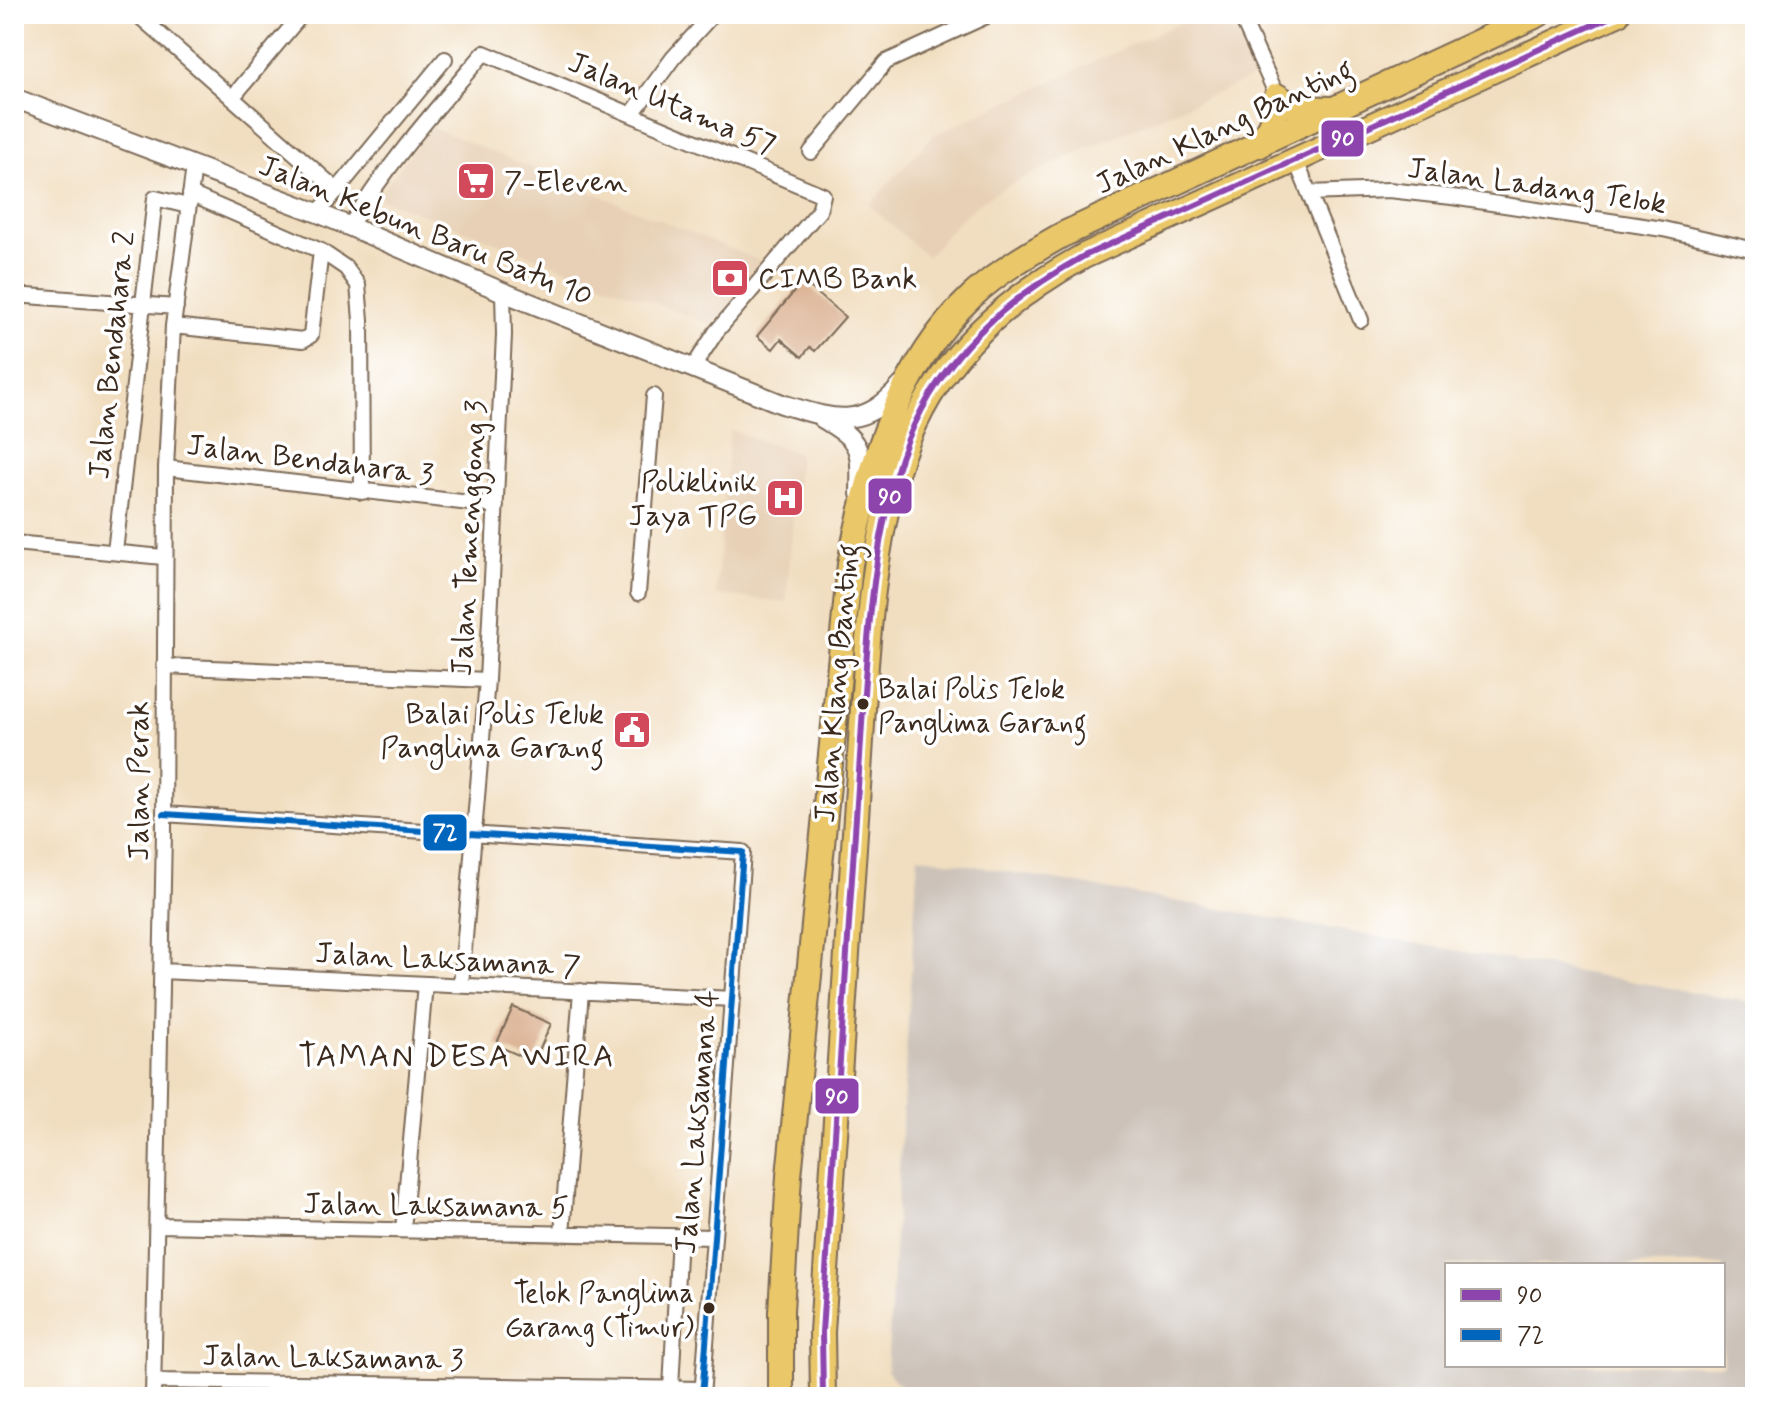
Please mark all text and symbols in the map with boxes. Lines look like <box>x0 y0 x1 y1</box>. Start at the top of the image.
street label: Jalan Utama 57 <box>562 43 781 166</box>
street label: Jalan Klang Banting <box>1089 50 1361 207</box>
line badge: 90 <box>1320 119 1365 158</box>
text: 90 <box>1331 126 1355 154</box>
street label: Jalan Kebun Baru Batu 10 <box>253 146 598 316</box>
street label: Jalan Ladang Telok <box>1405 149 1669 224</box>
supermarket icon: 7-Eleven <box>455 160 497 202</box>
place label: 7-Eleven <box>504 163 628 202</box>
street label: Jalan Bendahara 2 <box>80 229 145 481</box>
bank icon: CIMB Bank <box>709 257 751 299</box>
place label: CIMB Bank <box>758 260 917 299</box>
street label: Jalan Temenggong 3 <box>443 399 499 677</box>
street label: Jalan Bendahara 3 <box>184 426 435 495</box>
place label: Poliklinik Jaya TPG <box>628 463 757 536</box>
hospital icon: Poliklinik Jaya TPG <box>764 477 806 519</box>
line badge: 90 <box>867 477 913 515</box>
text: 90 <box>878 484 902 512</box>
street label: Jalan Klang Banting <box>806 542 872 825</box>
place label: Balai Polis Telok Panglima Garang <box>878 672 1087 746</box>
place label: Balai Polis Teluk Panglima Garang <box>381 695 604 771</box>
marker: Balai Polis Telok Panglima Garang <box>855 696 871 712</box>
street label: Jalan Perak <box>120 701 159 861</box>
public building icon: Balai Polis Teluk Panglima Garang <box>611 709 653 751</box>
line badge: 72 <box>422 813 468 852</box>
text: 72 <box>433 820 457 848</box>
street label: Jalan Laksamana 7 <box>314 934 582 987</box>
street label: Jalan Laksamana 4 <box>667 988 728 1256</box>
district label: TAMAN DESA WIRA <box>298 1036 616 1078</box>
line badge: 90 <box>814 1077 860 1115</box>
text: 90 <box>825 1084 849 1112</box>
street label: Jalan Laksamana 5 <box>303 1185 569 1228</box>
legend <box>1445 1263 1725 1367</box>
place label: Telok Panglima Garang (Timur) <box>505 1276 694 1347</box>
text: 90 <box>1517 1281 1543 1312</box>
marker: Telok Panglima Garang (Timur) <box>701 1300 717 1316</box>
text: 72 <box>1517 1321 1544 1352</box>
street label: Jalan Laksamana 3 <box>202 1337 464 1380</box>

